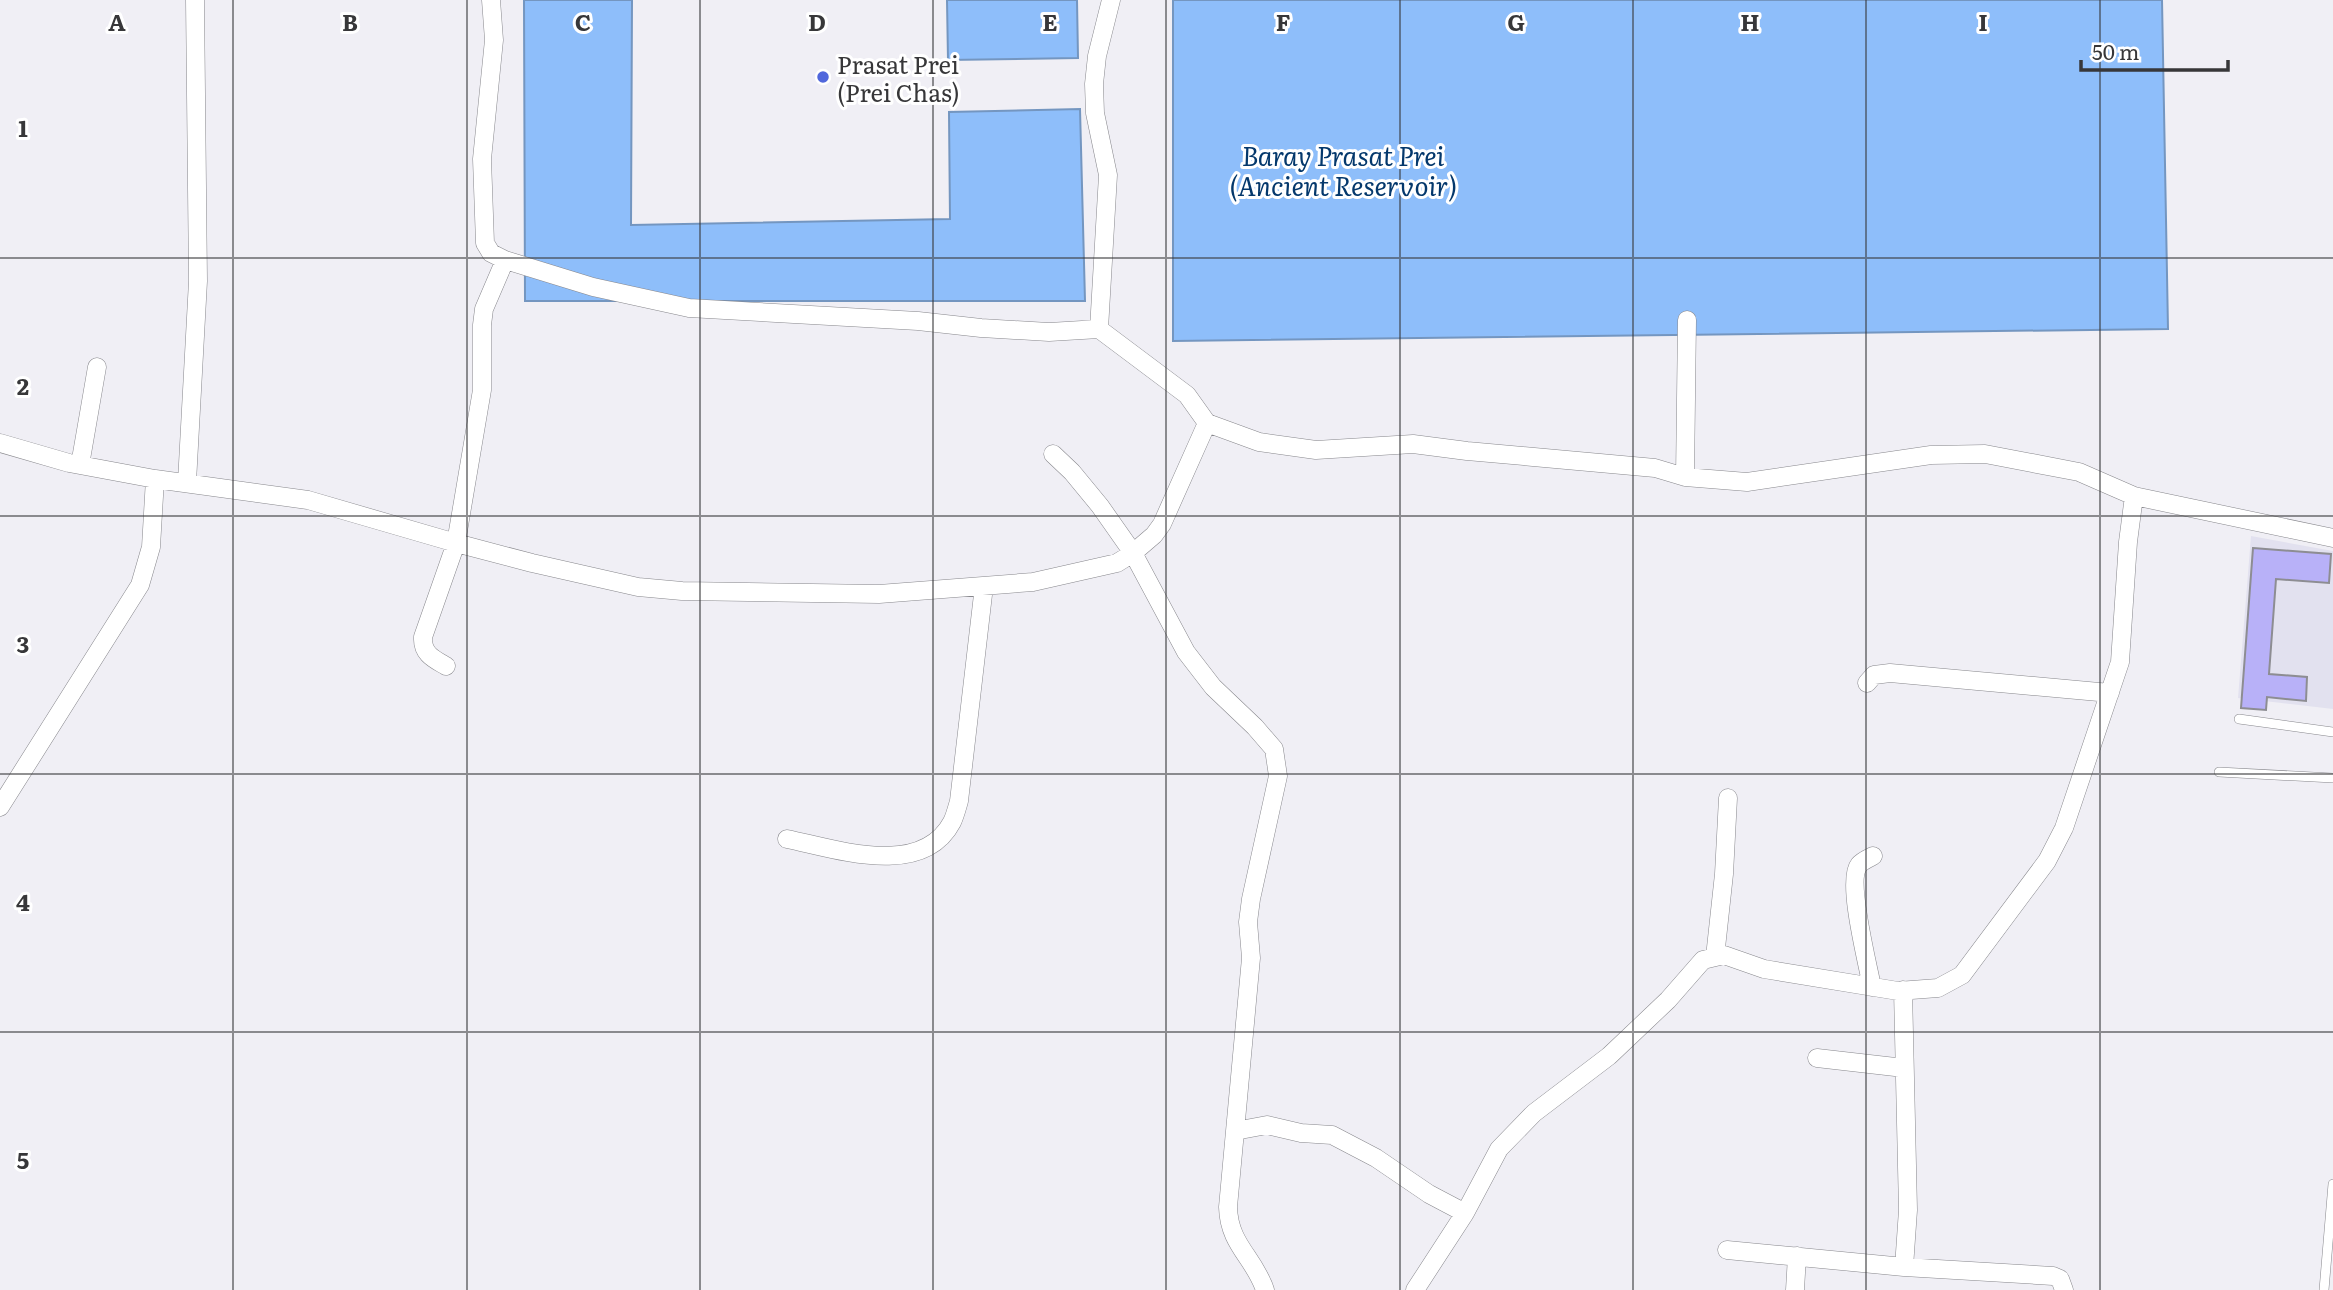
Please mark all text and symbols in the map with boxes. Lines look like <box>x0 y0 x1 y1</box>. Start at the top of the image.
text: A <box>108 4 126 38</box>
text: B <box>342 4 358 38</box>
text: C <box>575 4 591 38</box>
text: D <box>808 4 826 38</box>
text: E <box>1042 4 1058 38</box>
text: F <box>1276 4 1291 38</box>
text: G <box>1507 4 1525 38</box>
text: H <box>1740 4 1760 38</box>
text: I <box>1978 4 1988 38</box>
scale bar <box>2081 28 2228 72</box>
text: 50 m <box>2092 35 2139 66</box>
place label: Prasat Prei (Prei Chas) <box>837 46 960 109</box>
marker: Prasat Prei (Prei Chas) <box>815 69 831 85</box>
text: 1 <box>18 110 28 144</box>
water label: Baray Prasat Prei (Ancient Reservoir) <box>1229 135 1457 204</box>
text: 2 <box>17 368 29 402</box>
text: 3 <box>17 626 29 660</box>
text: 4 <box>16 884 30 918</box>
text: 5 <box>17 1142 29 1176</box>

